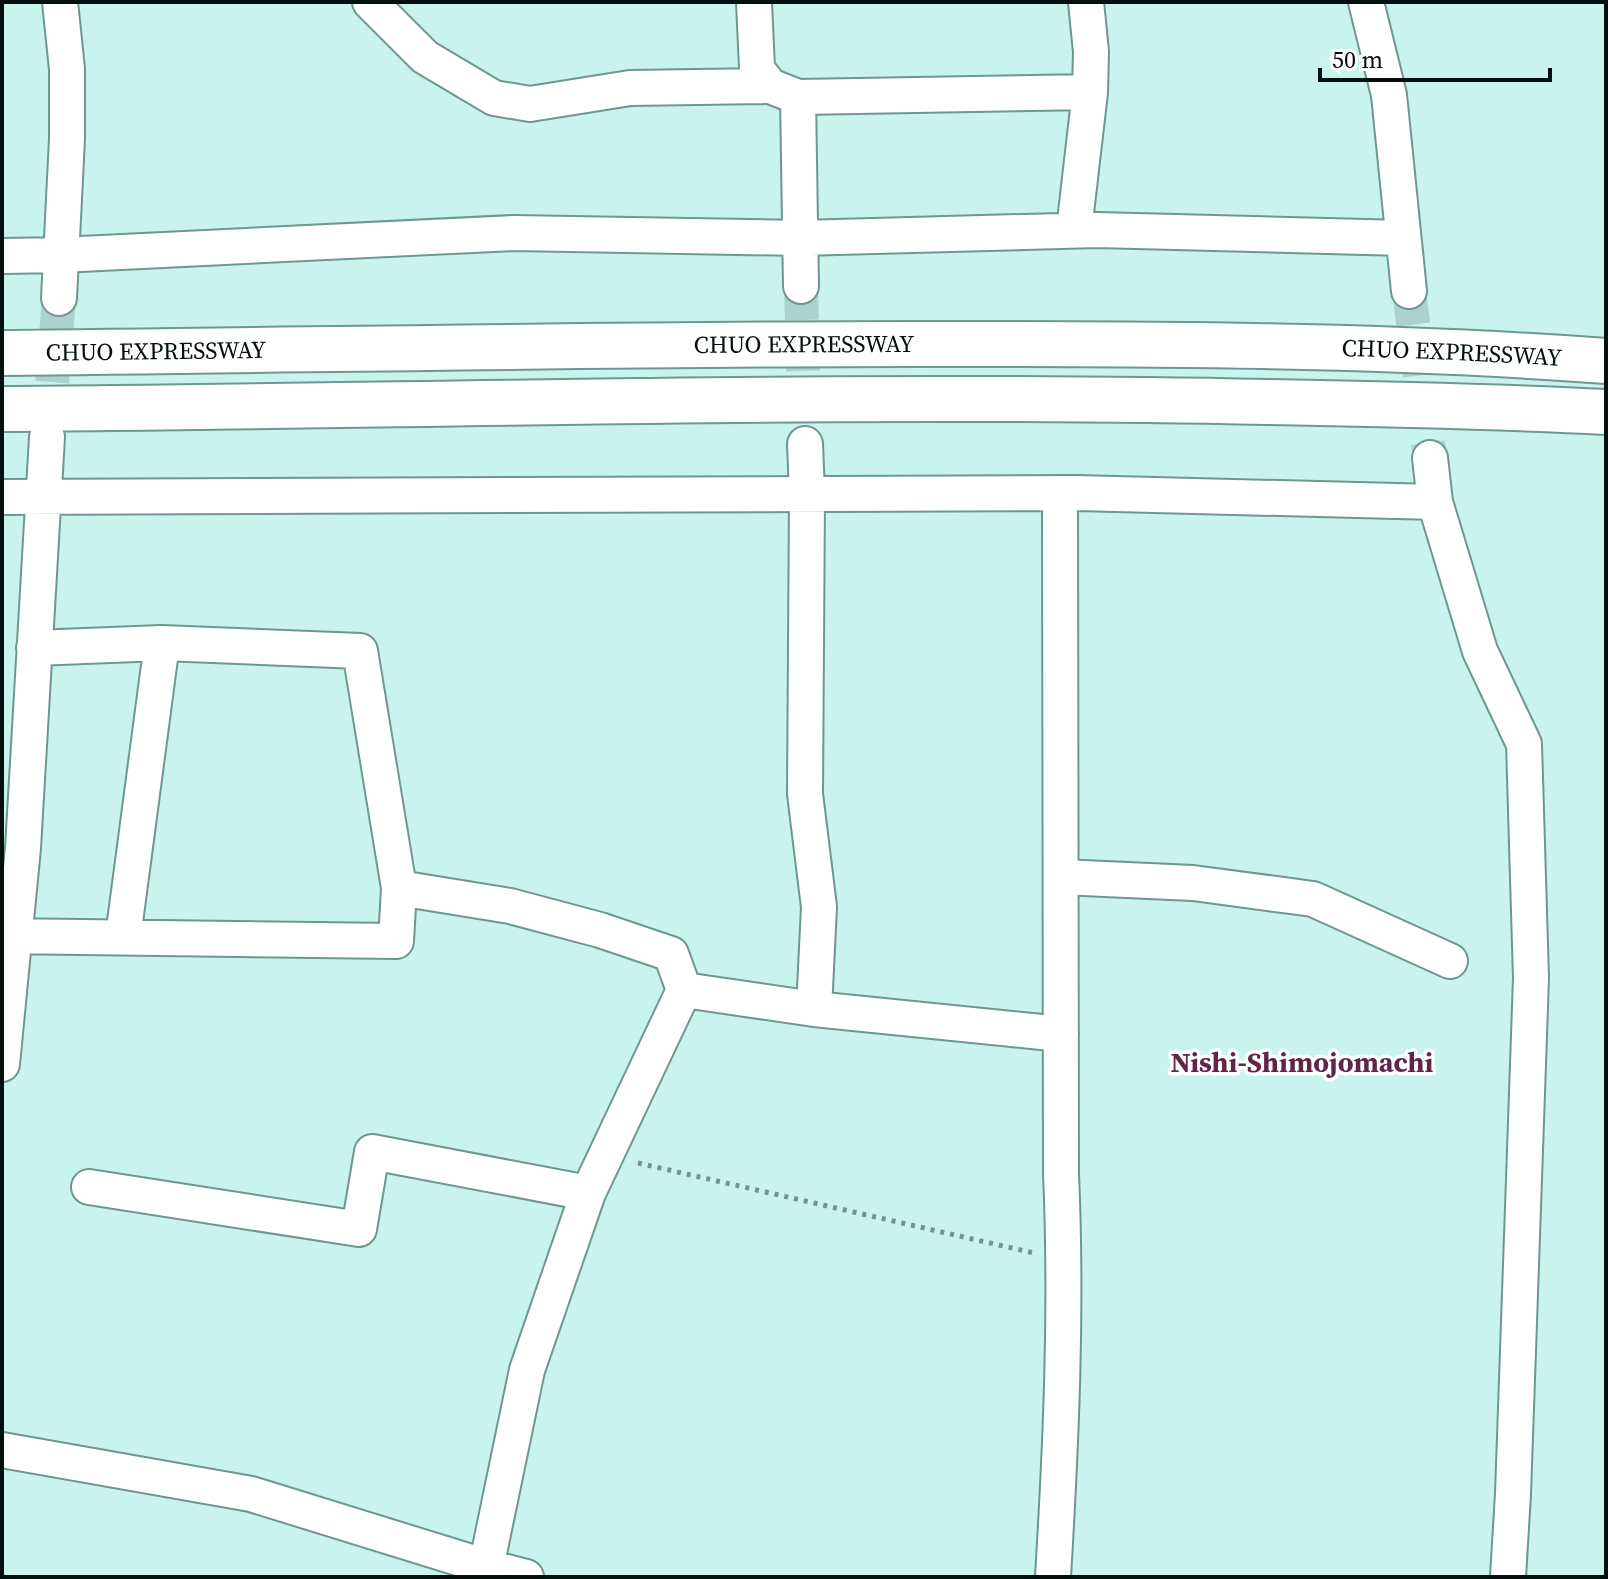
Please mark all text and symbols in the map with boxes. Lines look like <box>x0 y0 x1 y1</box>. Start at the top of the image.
scale bar <box>1320 32 1550 82</box>
text: 50 m <box>1332 43 1383 76</box>
street label: CHUO EXPRESSWAY <box>694 327 914 361</box>
street label: CHUO EXPRESSWAY <box>1341 331 1563 374</box>
street label: CHUO EXPRESSWAY <box>46 333 266 369</box>
district label: Nishi-Shimojomachi <box>1171 1043 1434 1081</box>

